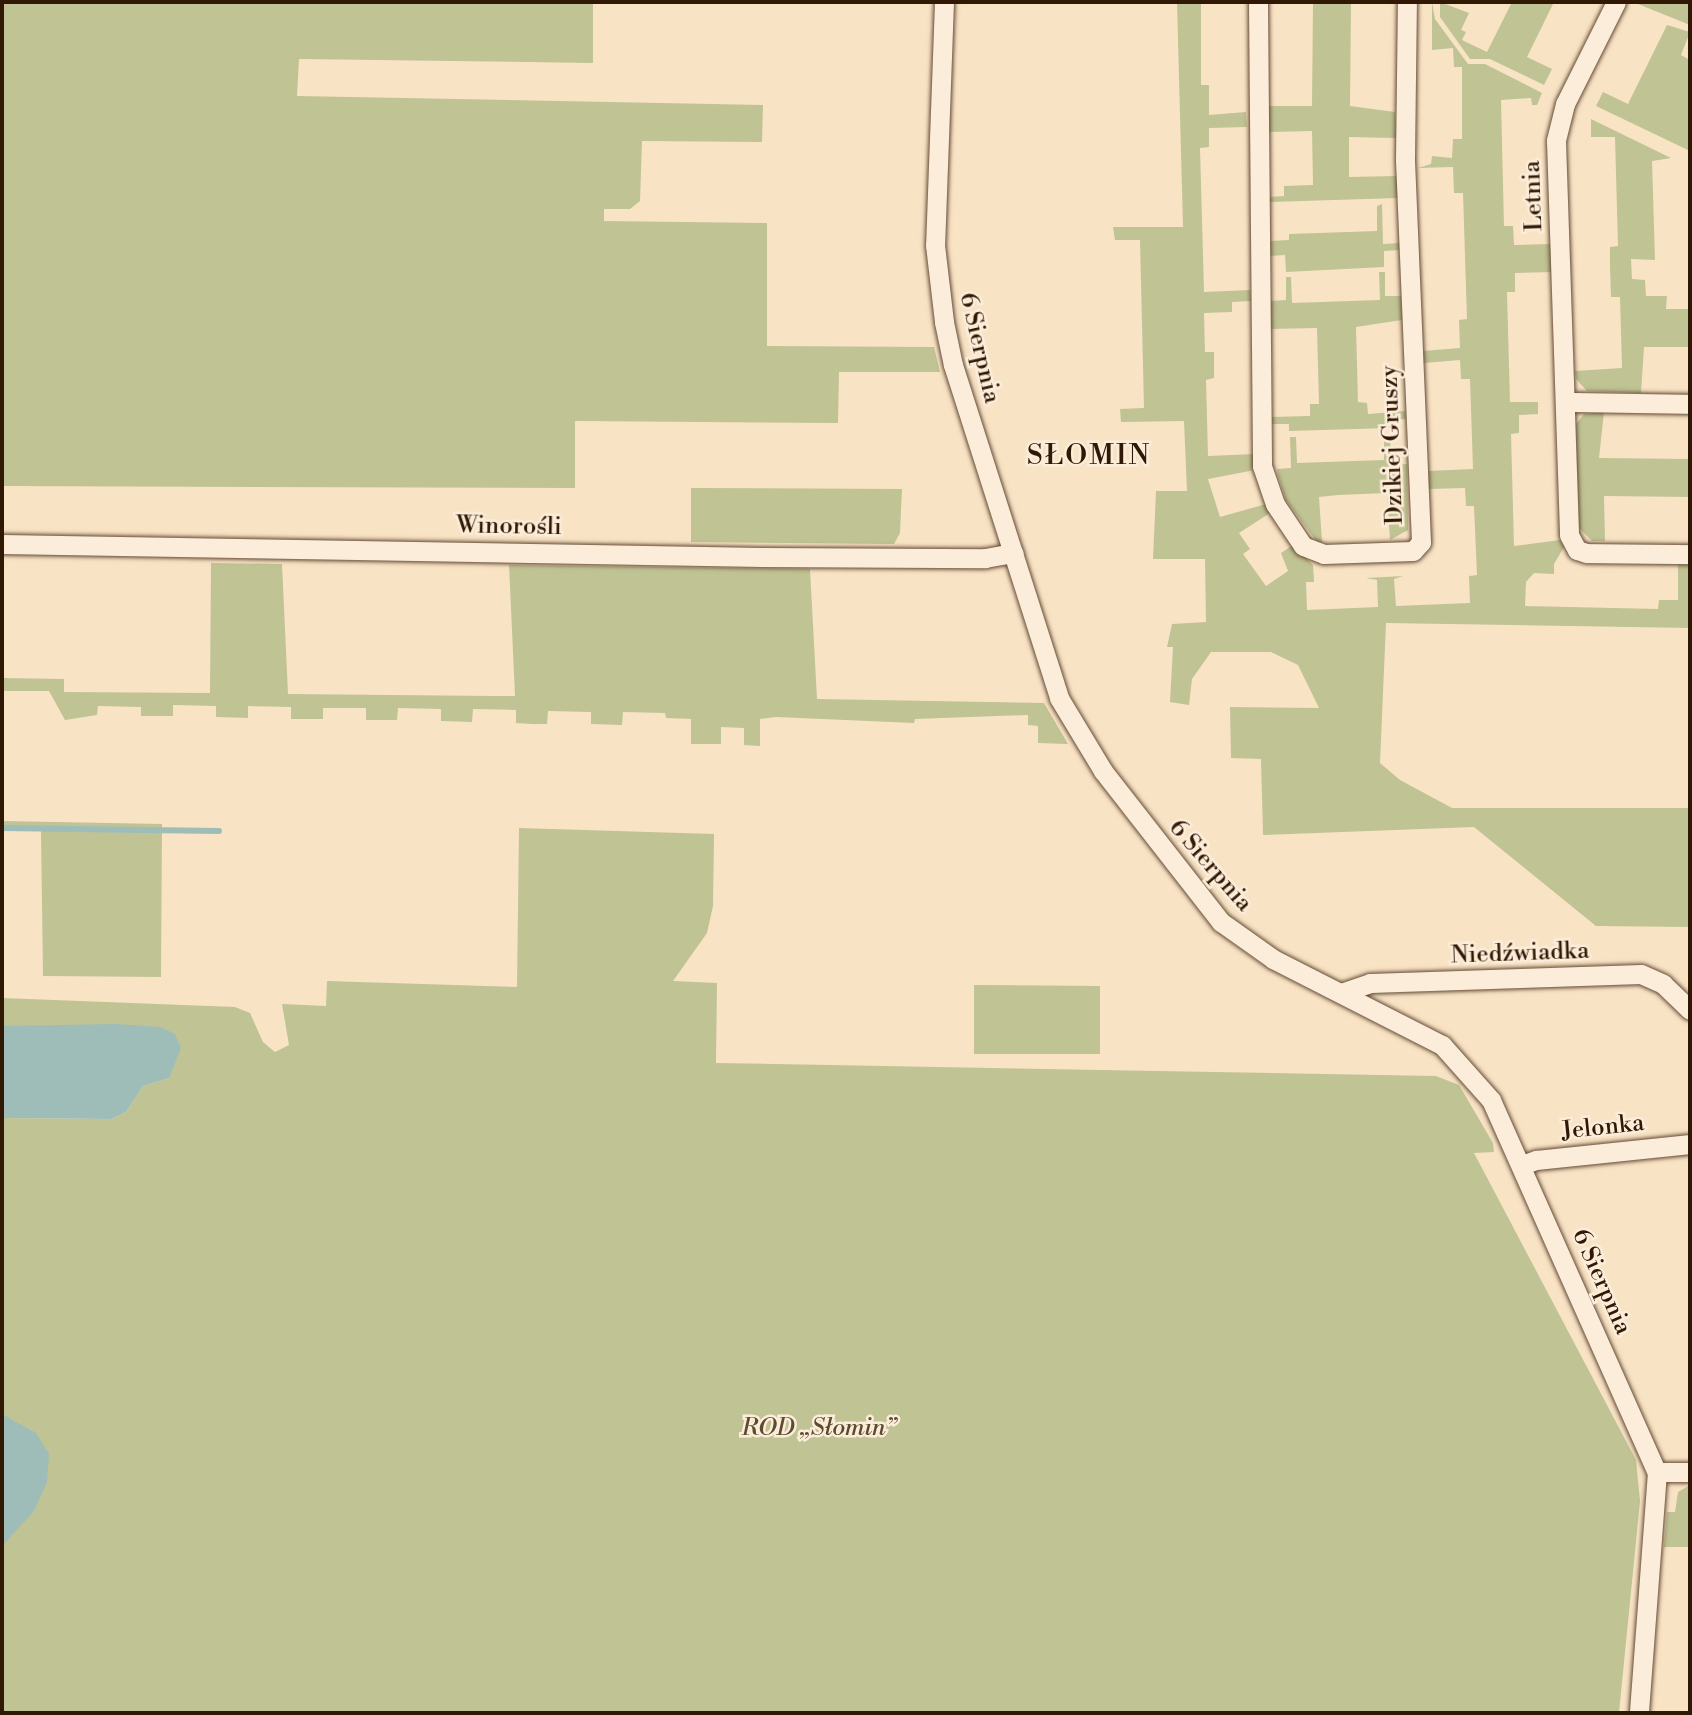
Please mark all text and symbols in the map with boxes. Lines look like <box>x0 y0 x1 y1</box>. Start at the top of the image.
street label: Letnia <box>1518 160 1550 232</box>
street label: 6 Sierpnia <box>952 290 1006 406</box>
street label: Dzikiej Gruszy <box>1376 365 1410 525</box>
district label: SŁOMIN <box>1027 439 1151 473</box>
street label: Winorośli <box>456 512 562 542</box>
street label: 6 Sierpnia <box>1162 814 1258 918</box>
street label: Niedźwiadka <box>1450 937 1590 971</box>
street label: Jelonka <box>1560 1109 1646 1147</box>
street label: 6 Sierpnia <box>1565 1225 1637 1339</box>
park label: ROD „Słomin” <box>742 1415 896 1443</box>

